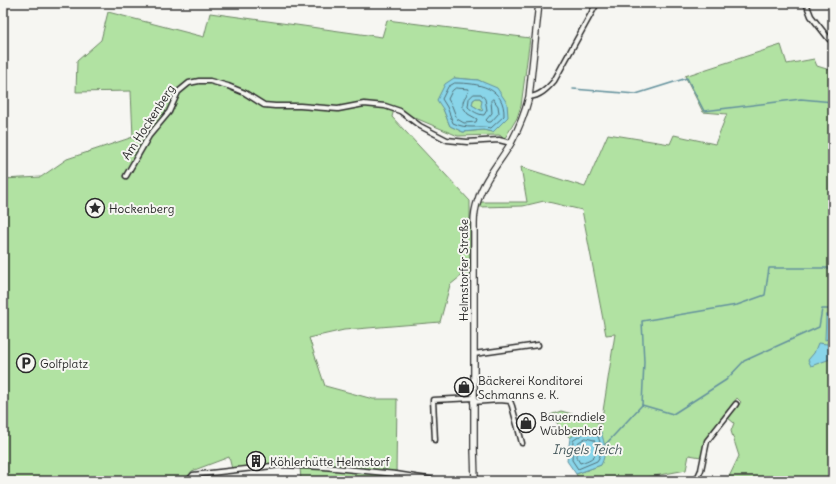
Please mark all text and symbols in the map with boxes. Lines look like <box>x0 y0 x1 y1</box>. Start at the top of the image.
street label: Am Hockenberg <box>118 82 178 162</box>
place icon: Hockenberg <box>84 197 106 219</box>
place label: Hockenberg <box>109 201 174 216</box>
street label: Helmstorfer Straße <box>456 219 471 321</box>
parking icon: Golfplatz <box>15 352 37 374</box>
place label: Golfplatz <box>40 356 88 371</box>
place label: Bäckerei Konditorei Schmanns e. K. <box>478 373 583 402</box>
shop icon: Bäckerei Konditorei Schmanns e. K. <box>453 376 475 398</box>
place label: Bauerndiele Wübbenhof <box>540 409 605 438</box>
shop icon: Bauerndiele Wübbenhof <box>515 412 537 434</box>
water label: Ingels Teich <box>552 441 622 458</box>
building icon: Köhlerhütte Helmstorf <box>245 450 267 472</box>
place label: Köhlerhütte Helmstorf <box>270 454 391 469</box>

